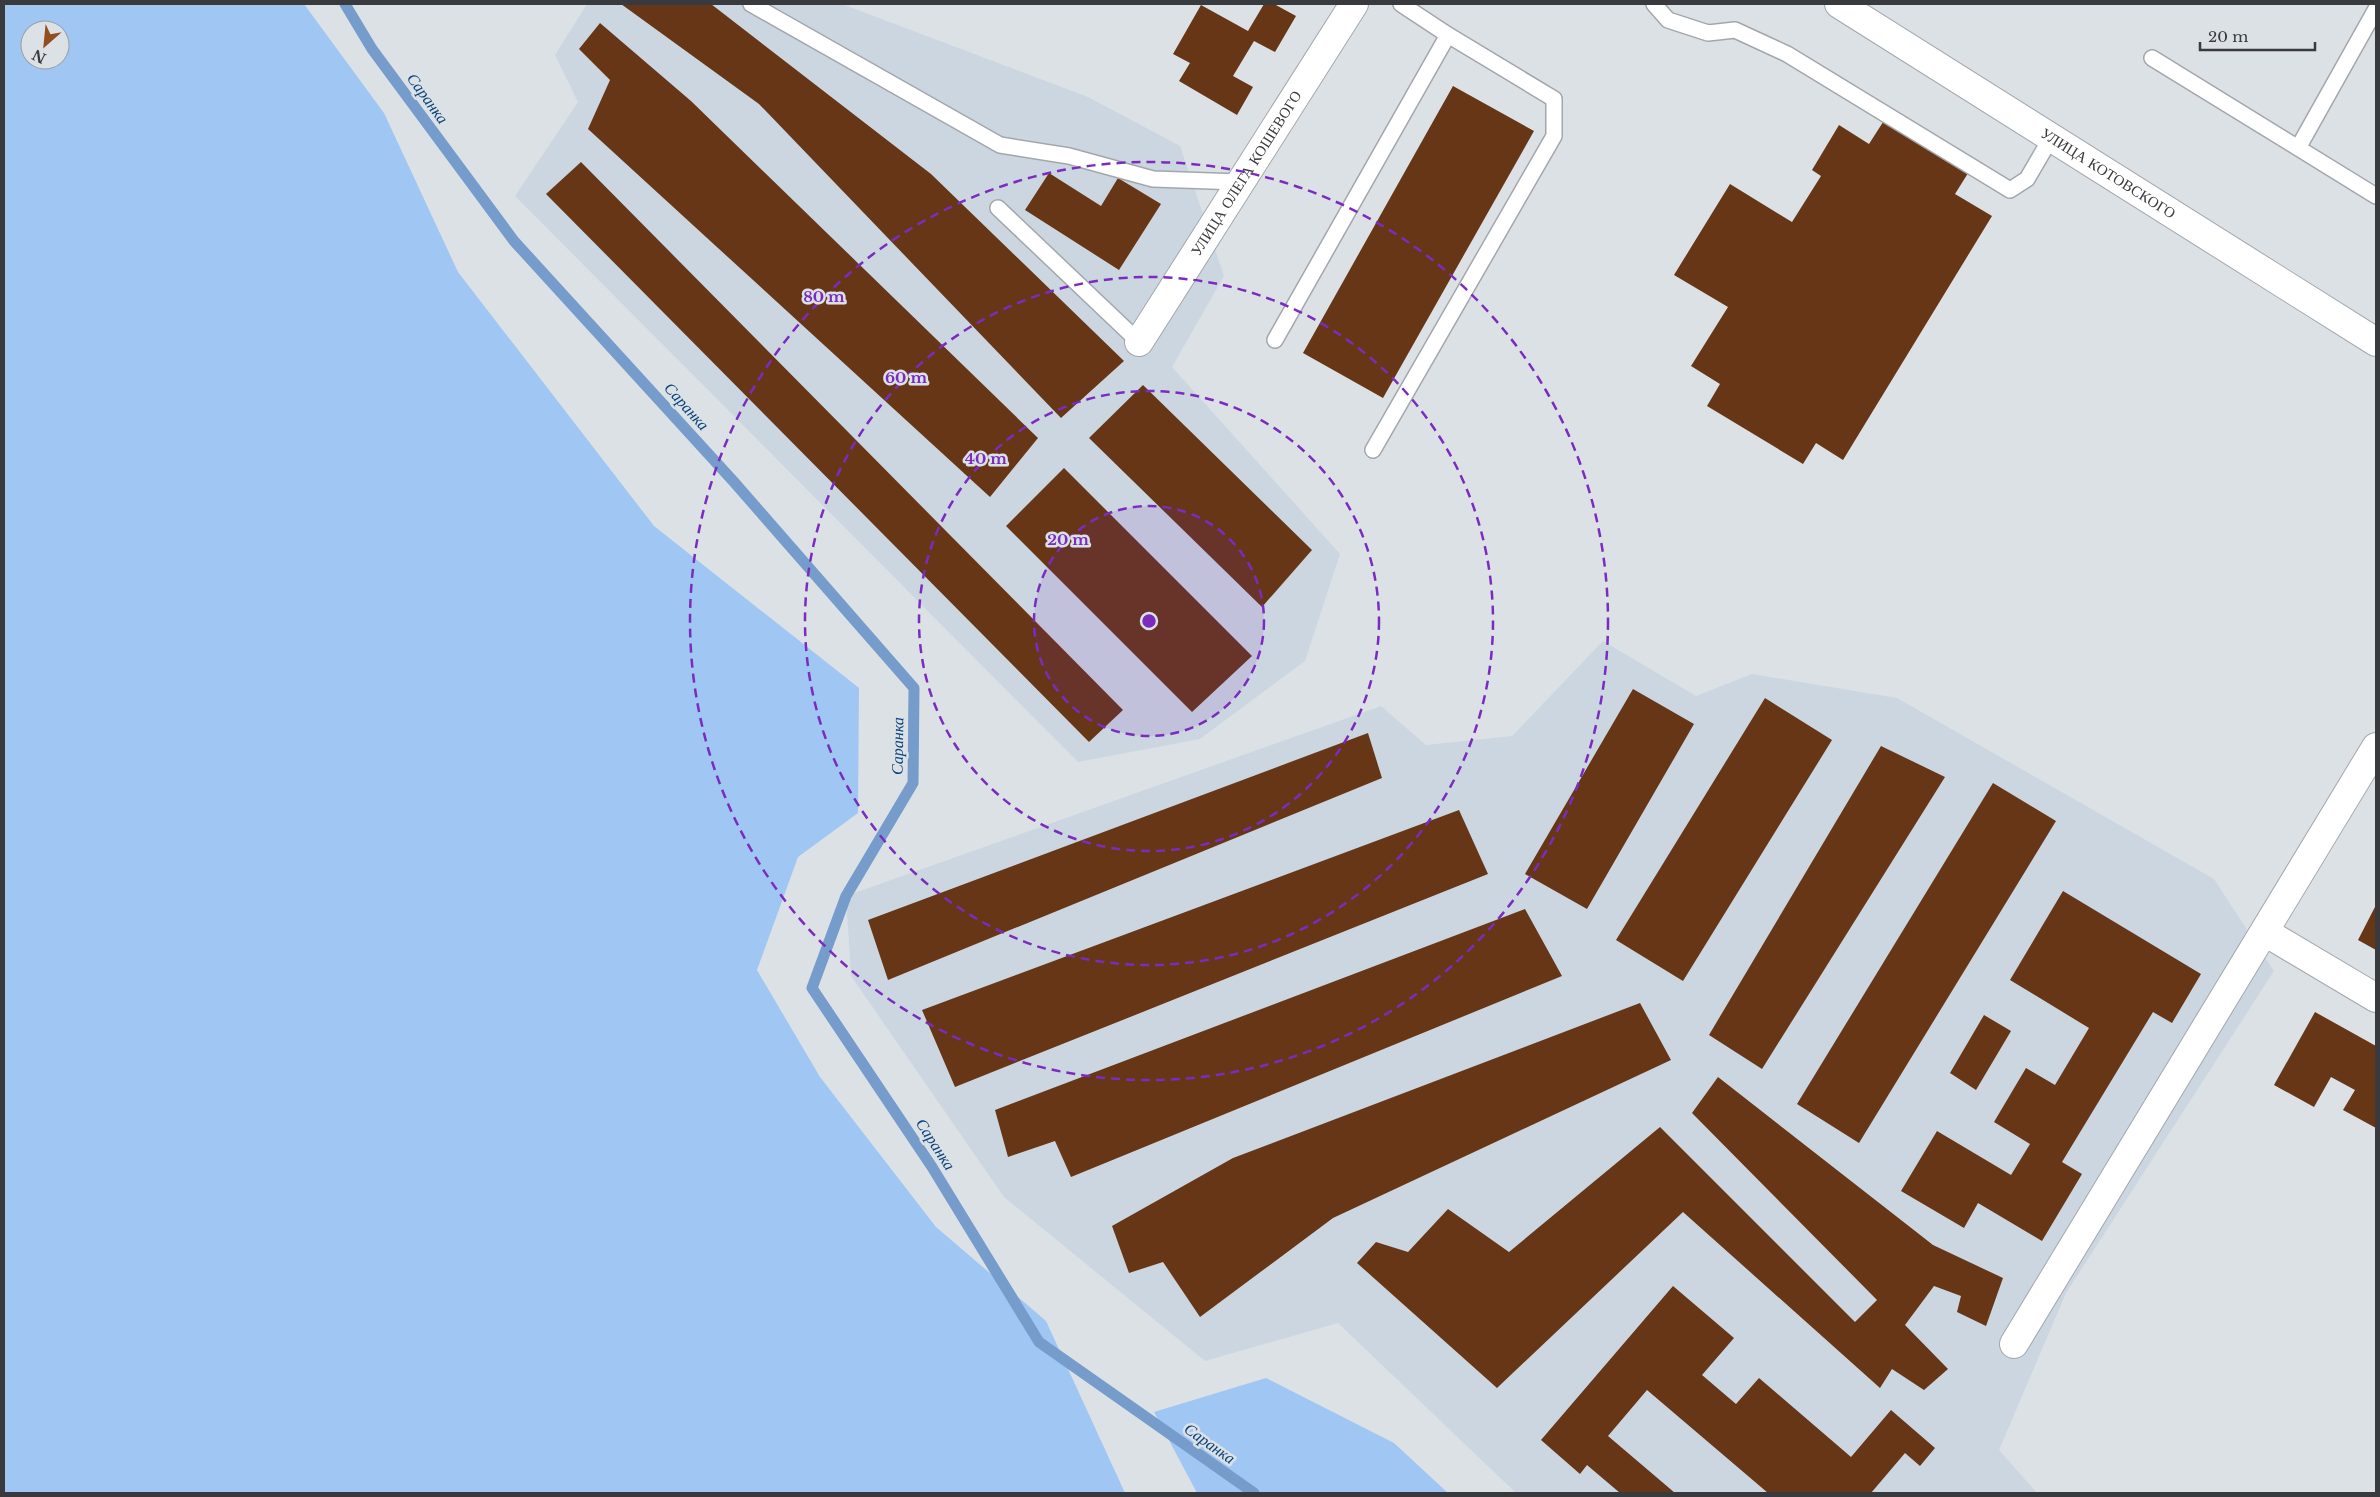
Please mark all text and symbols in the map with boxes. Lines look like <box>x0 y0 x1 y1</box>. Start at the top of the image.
north arrow <box>20 20 70 70</box>
scale bar <box>2200 20 2315 52</box>
text: 20 m <box>2208 27 2248 46</box>
text: N <box>29 46 49 68</box>
water label: Саранка <box>403 69 453 127</box>
street label: УЛИЦА ОЛЕГА КОШЕВОГО <box>1186 87 1306 259</box>
street label: УЛИЦА КОТОВСКОГО <box>2037 123 2180 223</box>
text: 80 m <box>803 287 845 306</box>
text: 60 m <box>885 368 927 387</box>
water label: Саранка <box>660 378 714 434</box>
text: 40 m <box>965 449 1007 468</box>
text: 20 m <box>1047 530 1089 549</box>
centre of rings <box>1140 612 1158 630</box>
water label: Саранка <box>886 717 908 775</box>
water label: Саранка <box>912 1114 960 1174</box>
water label: Саранка <box>1181 1418 1239 1468</box>

